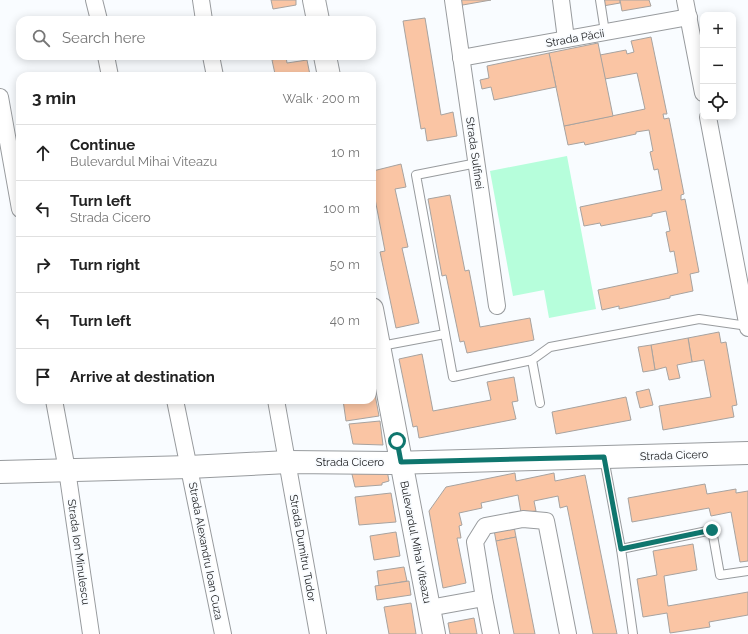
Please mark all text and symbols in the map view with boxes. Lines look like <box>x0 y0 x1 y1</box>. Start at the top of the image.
map controls <box>700 12 736 120</box>
button: + <box>700 12 736 48</box>
search box <box>16 16 376 60</box>
icon: search <box>30 27 52 49</box>
street label: Strada Păcii <box>545 27 605 50</box>
text: Search here <box>62 29 145 47</box>
button: − <box>700 48 736 84</box>
button: locate <box>700 84 736 120</box>
text: 3 min <box>32 88 76 108</box>
text: Walk · 200 m <box>283 91 360 106</box>
street label: Strada Sulfinei <box>463 116 486 190</box>
text: Continue <box>70 136 135 154</box>
icon: ahead <box>32 142 54 164</box>
text: 10 m <box>331 145 360 160</box>
text: Bulevardul Mihai Viteazu <box>70 154 217 169</box>
text: Turn left <box>70 192 131 210</box>
icon: left <box>32 198 54 220</box>
text: 100 m <box>323 201 360 216</box>
text: Strada Cicero <box>70 210 151 225</box>
icon: right <box>32 254 54 276</box>
text: Turn right <box>70 256 140 274</box>
text: 50 m <box>330 257 360 272</box>
icon: left <box>32 310 54 332</box>
text: Turn left <box>70 312 131 330</box>
text: 40 m <box>330 313 360 328</box>
icon: arrive <box>32 366 54 388</box>
text: Arrive at destination <box>70 368 215 386</box>
route start <box>388 432 406 450</box>
street label: Strada Cicero <box>640 448 709 463</box>
street label: Strada Cicero <box>316 456 385 469</box>
street label: Bulevardul Mihai Viteazu <box>397 480 434 604</box>
street label: Strada Alexandru Ioan Cuza <box>186 481 225 621</box>
street label: Strada Dumitru Tudor <box>287 493 318 603</box>
street label: Strada Ion Minulescu <box>65 498 92 606</box>
route end <box>703 521 721 539</box>

